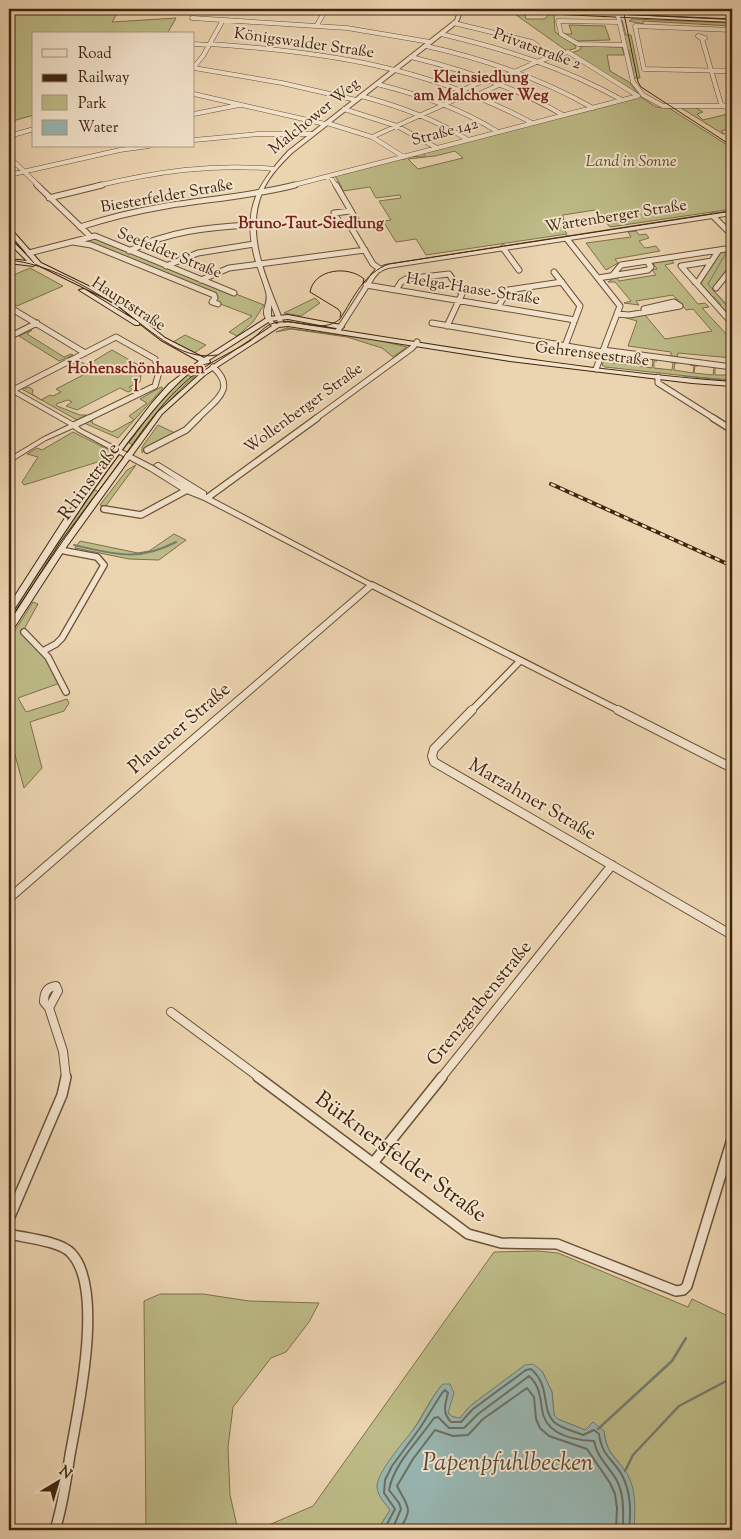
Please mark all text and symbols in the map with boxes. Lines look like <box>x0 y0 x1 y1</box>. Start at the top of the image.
street label: Königswalder Straße <box>232 23 376 65</box>
street label: Privatstraße 2 <box>490 23 585 77</box>
legend <box>32 32 195 148</box>
text: Road <box>78 44 112 65</box>
district label: Kleinsiedlung am Malchower Weg <box>414 67 549 108</box>
text: Railway <box>78 68 130 89</box>
street label: Malchower Weg <box>265 73 365 161</box>
text: Park <box>78 94 107 115</box>
street label: Straße 142 <box>409 113 482 153</box>
text: Water <box>78 118 119 139</box>
park label: Land in Sonne <box>586 151 676 174</box>
street label: Biesterfelder Straße <box>99 174 235 220</box>
street label: Wartenberger Straße <box>543 194 689 240</box>
district label: Bruno-Taut-Siedlung <box>238 213 384 236</box>
street label: Seefelder Straße <box>113 222 225 286</box>
street label: Helga-Haase-Straße <box>404 268 542 312</box>
street label: Hauptstraße <box>86 272 170 338</box>
street label: Gehrenseestraße <box>534 337 650 373</box>
district label: Hohenschönhausen I <box>67 358 205 399</box>
street label: Wollenberger Straße <box>240 358 368 460</box>
street label: Rhinstraße <box>53 437 127 526</box>
street label: Plauener Straße <box>123 677 237 781</box>
street label: Marzahner Straße <box>463 752 601 848</box>
street label: Grenzgrabenstraße <box>421 936 539 1072</box>
street label: Bürknersfelder Straße <box>307 1084 493 1232</box>
water label: Papenpfuhlbecken <box>423 1447 594 1481</box>
north arrow <box>32 1456 82 1506</box>
text: N <box>54 1462 75 1485</box>

